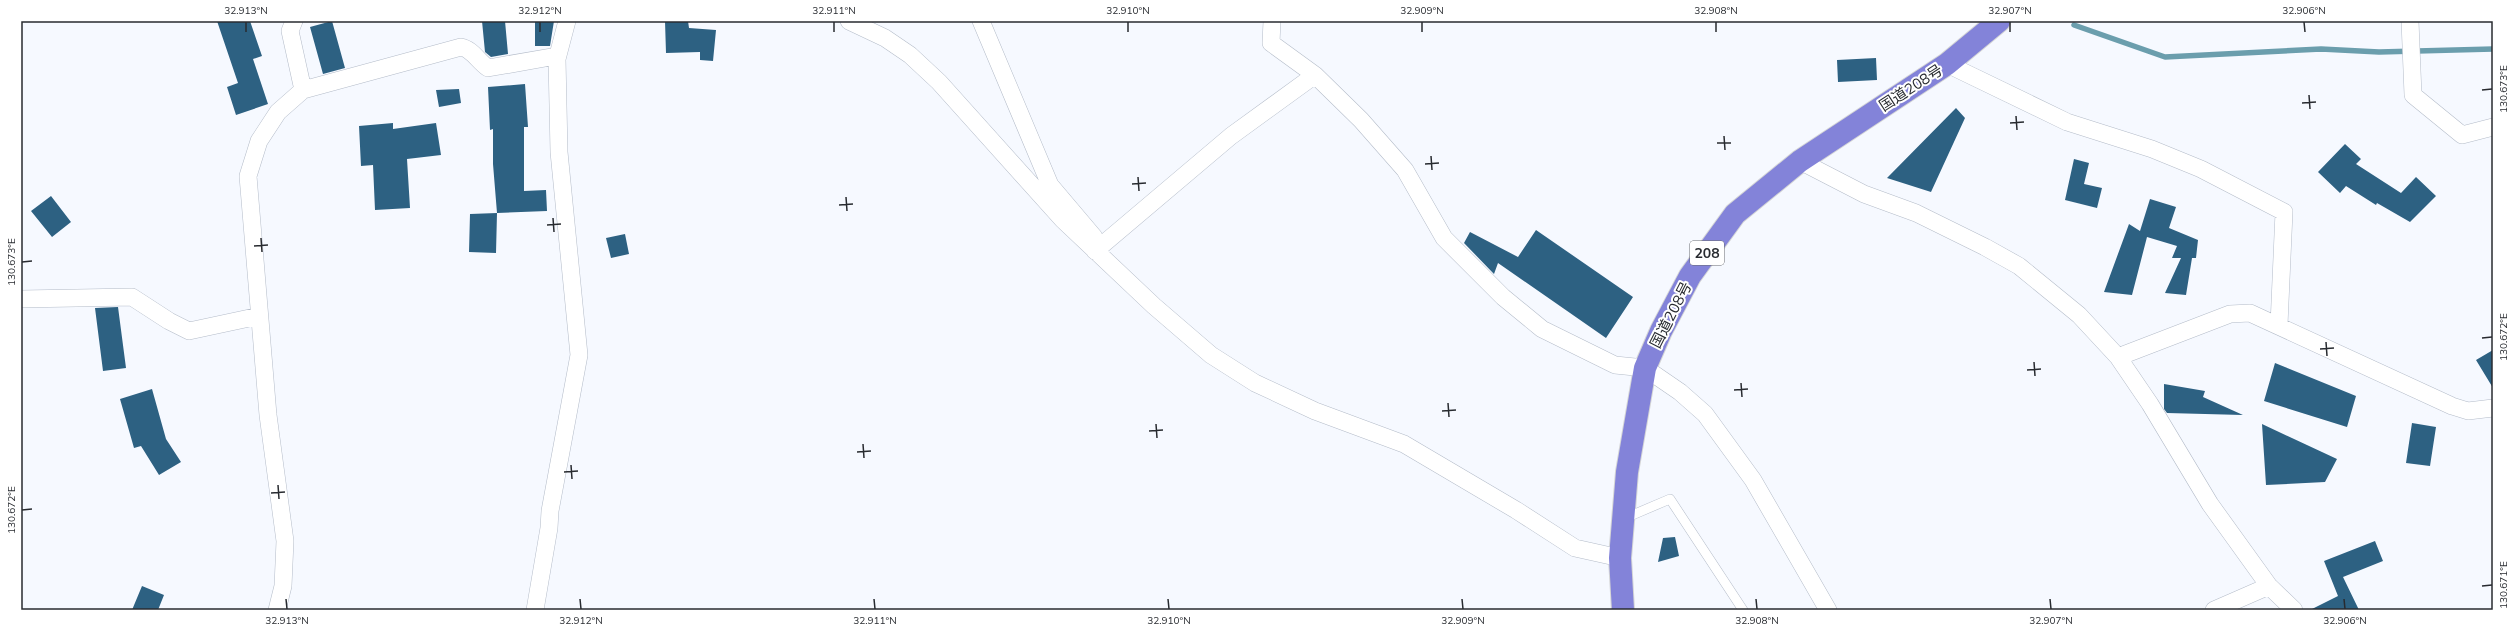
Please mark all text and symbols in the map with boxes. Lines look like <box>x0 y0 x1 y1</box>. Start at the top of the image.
text: 32.913°N <box>224 4 268 17</box>
text: 32.912°N <box>518 4 562 17</box>
text: 32.911°N <box>812 4 856 17</box>
text: 32.910°N <box>1106 4 1150 17</box>
text: 32.909°N <box>1400 4 1444 17</box>
text: 32.908°N <box>1694 4 1738 17</box>
text: 32.907°N <box>1988 4 2032 17</box>
text: 32.906°N <box>2282 4 2326 17</box>
street label: 国道208号 <box>1875 60 1946 115</box>
text: 130.673°E <box>2497 65 2510 113</box>
text: 130.673°E <box>5 238 18 286</box>
road number: 208 <box>1690 241 1724 265</box>
street label: 国道208号 <box>1646 278 1695 351</box>
text: 130.672°E <box>2497 313 2510 361</box>
text: 130.672°E <box>5 486 18 534</box>
text: 130.671°E <box>2497 561 2510 609</box>
text: 32.913°N <box>265 614 309 627</box>
text: 32.912°N <box>559 614 603 627</box>
text: 32.911°N <box>853 614 897 627</box>
text: 32.910°N <box>1147 614 1191 627</box>
text: 32.909°N <box>1441 614 1485 627</box>
text: 32.908°N <box>1735 614 1779 627</box>
text: 32.907°N <box>2029 614 2073 627</box>
text: 32.906°N <box>2323 614 2367 627</box>

